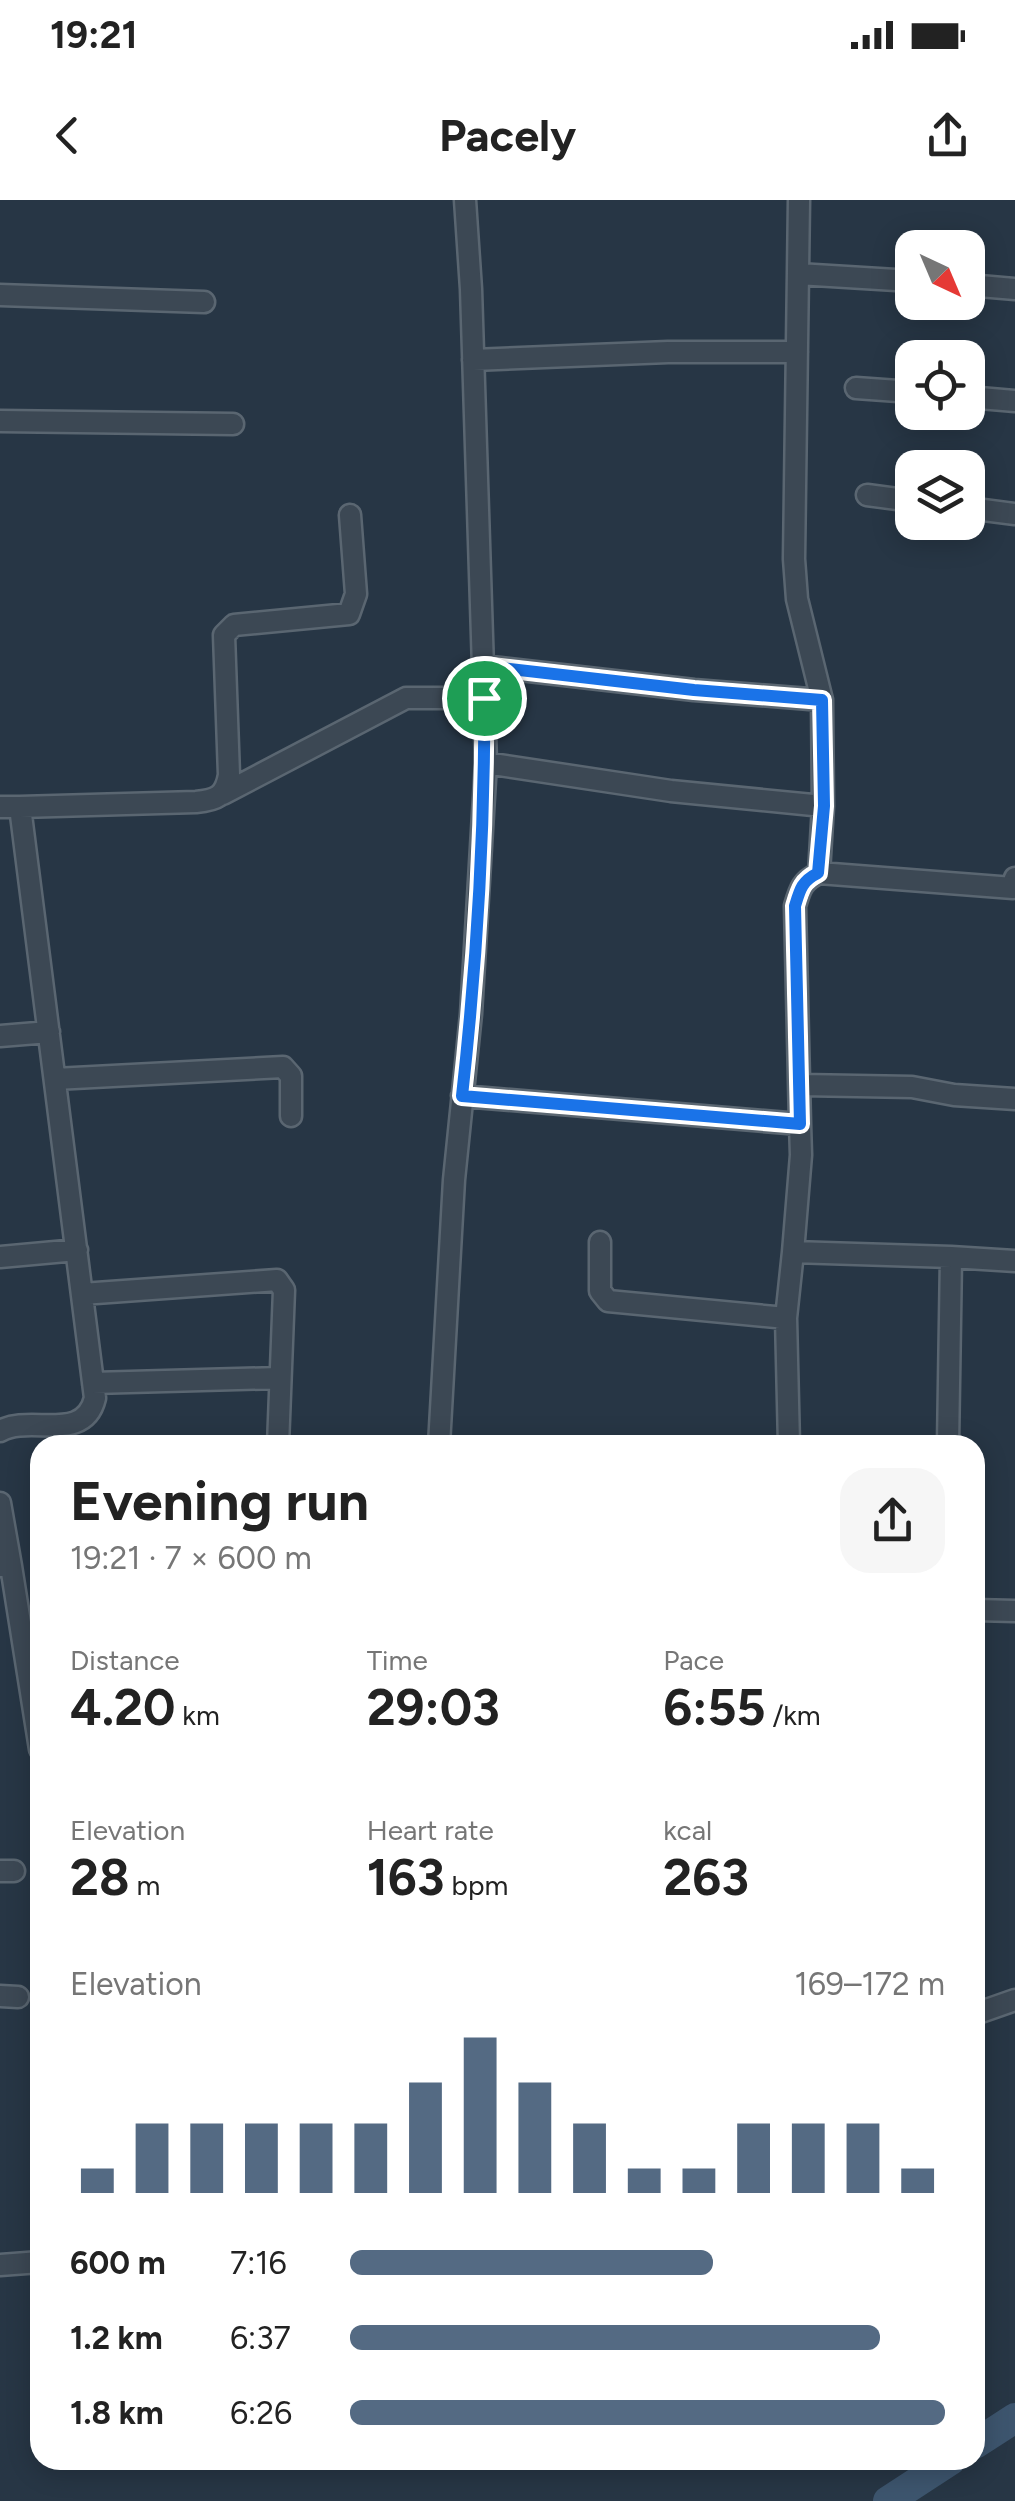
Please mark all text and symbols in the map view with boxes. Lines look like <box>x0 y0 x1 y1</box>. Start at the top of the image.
text: 19:21 <box>50 12 138 58</box>
icon: back <box>40 108 95 163</box>
text: Pacely <box>439 108 576 162</box>
icon: share <box>920 108 975 163</box>
north arrow <box>895 230 985 320</box>
map controls <box>895 230 985 540</box>
button: locate <box>895 340 985 430</box>
button: layers <box>895 450 985 540</box>
pin <box>442 656 527 741</box>
icon: arrive <box>457 671 512 726</box>
text: Evening run <box>70 1468 369 1534</box>
button: share <box>840 1468 945 1573</box>
text: 19:21 · 7 × 600 m <box>70 1539 312 1577</box>
text: Distance <box>70 1643 180 1677</box>
text: Time <box>367 1643 428 1677</box>
text: Pace <box>663 1643 724 1677</box>
text: 4.20 <box>70 1677 175 1738</box>
text: 29:03 <box>367 1677 500 1738</box>
text: 6:55 <box>663 1677 765 1738</box>
text: km <box>175 1698 220 1732</box>
text: /km <box>765 1698 821 1732</box>
text: Elevation <box>70 1813 185 1847</box>
text: Heart rate <box>367 1813 494 1847</box>
text: kcal <box>663 1813 712 1847</box>
text: 28 <box>70 1847 130 1908</box>
text: 163 <box>367 1847 445 1908</box>
text: 263 <box>663 1847 749 1908</box>
text: m <box>130 1868 160 1902</box>
text: bpm <box>445 1868 508 1902</box>
text: Elevation <box>70 1965 202 2003</box>
text: 169–172 m <box>795 1965 945 2003</box>
text: 600 m <box>70 2244 166 2282</box>
text: 7:16 <box>230 2244 287 2282</box>
text: 1.2 km <box>70 2319 163 2357</box>
text: 6:37 <box>230 2319 291 2357</box>
text: 1.8 km <box>70 2394 164 2432</box>
text: 6:26 <box>230 2394 292 2432</box>

